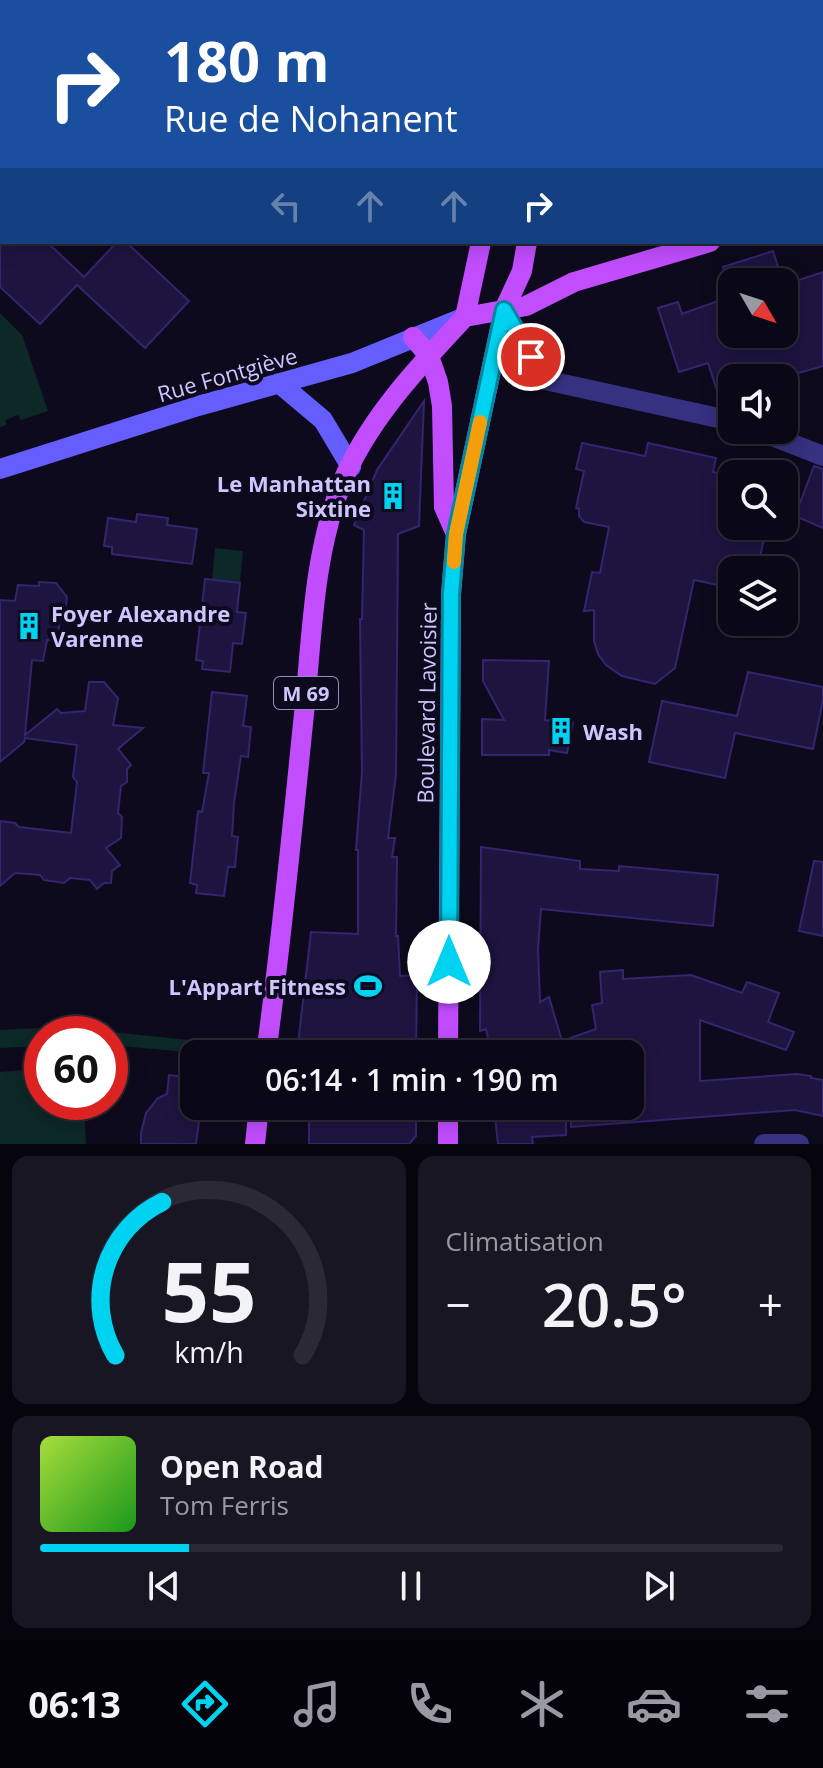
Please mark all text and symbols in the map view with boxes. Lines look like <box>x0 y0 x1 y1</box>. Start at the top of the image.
text: 180 m <box>164 22 330 98</box>
icon: right <box>32 32 136 136</box>
text: Rue de Nohanent <box>164 94 458 143</box>
icon: left <box>264 184 308 228</box>
icon: ahead <box>348 184 392 228</box>
icon: ahead <box>432 184 476 228</box>
icon: right <box>516 184 560 228</box>
north arrow <box>718 268 798 348</box>
map controls <box>718 268 798 636</box>
pin <box>497 323 565 391</box>
icon: arrive <box>509 335 553 379</box>
street label: Rue Fontgiève <box>154 340 300 408</box>
button: sound <box>718 364 798 444</box>
button: search <box>718 460 798 540</box>
place label: Le Manhattan Sixtine <box>217 468 371 523</box>
building icon: Le Manhattan Sixtine <box>378 481 408 511</box>
button: layers <box>718 556 798 636</box>
place label: Foyer Alexandre Varenne <box>51 598 230 653</box>
street label: Boulevard Lavoisier <box>409 602 443 804</box>
building icon: Foyer Alexandre Varenne <box>14 611 44 641</box>
road number: M 69 <box>274 677 338 709</box>
building icon: Wash <box>546 716 576 746</box>
place label: Wash <box>583 716 643 746</box>
position arrow <box>407 920 491 1004</box>
place label: L'Appart Fitness <box>168 971 346 1001</box>
sports icon: L'Appart Fitness <box>353 971 383 1001</box>
speed limit sign: 60 <box>24 1016 128 1120</box>
text: 06:14 · 1 min · 190 m <box>265 1059 559 1100</box>
text: Climatisation <box>446 1223 604 1259</box>
text: 55 <box>161 1233 256 1346</box>
text: 20.5° <box>542 1263 687 1345</box>
text: − <box>446 1274 471 1334</box>
text: + <box>758 1274 783 1334</box>
text: km/h <box>174 1332 243 1371</box>
text: Open Road <box>160 1446 324 1487</box>
text: Tom Ferris <box>160 1487 289 1523</box>
icon: previous <box>142 1564 186 1608</box>
icon: pause <box>389 1564 433 1608</box>
icon: next <box>637 1564 681 1608</box>
icon: directions <box>177 1676 233 1732</box>
icon: music <box>289 1676 345 1732</box>
icon: phone <box>402 1676 458 1732</box>
icon: climate <box>514 1676 570 1732</box>
icon: car <box>626 1676 682 1732</box>
icon: filters <box>739 1676 795 1732</box>
text: 06:13 <box>28 1680 121 1729</box>

